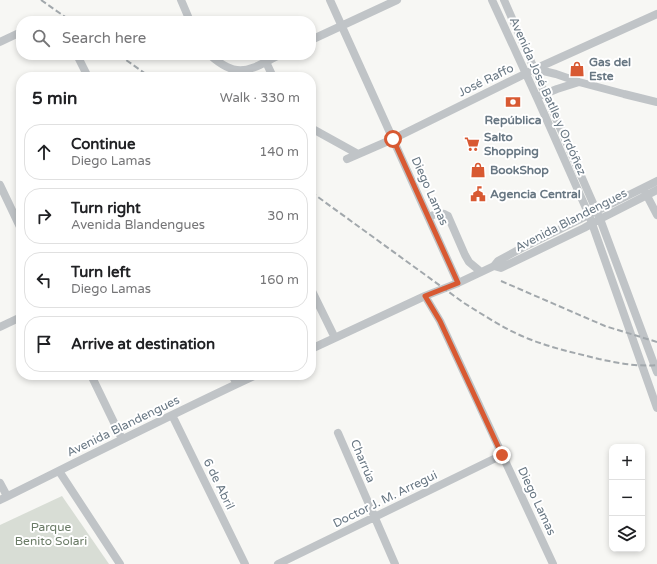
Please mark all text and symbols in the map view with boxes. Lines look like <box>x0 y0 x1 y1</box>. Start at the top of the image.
street label: Avenida José Batlle y Ordóñez <box>507 15 589 177</box>
search box <box>16 16 316 60</box>
icon: search <box>30 27 52 49</box>
text: Search here <box>62 29 146 47</box>
place label: Gas del Este <box>589 55 631 83</box>
shop icon: Gas del Este <box>568 60 586 78</box>
street label: José Raffo <box>456 61 516 99</box>
text: 5 min <box>32 88 77 109</box>
text: Walk · 330 m <box>220 90 300 106</box>
bank icon: República <box>504 93 522 111</box>
place label: República <box>485 113 542 128</box>
route start <box>384 130 402 148</box>
place label: Salto Shopping <box>484 130 539 159</box>
text: Continue <box>71 135 135 153</box>
supermarket icon: Salto Shopping <box>463 135 481 153</box>
icon: ahead <box>33 141 55 163</box>
text: 140 m <box>259 144 299 160</box>
text: Diego Lamas <box>71 153 151 169</box>
street label: Diego Lamas <box>409 154 452 228</box>
shop icon: BookShop <box>469 161 487 179</box>
place label: BookShop <box>490 163 549 178</box>
public building icon: Agencia Central <box>469 185 487 203</box>
street label: Avenida Blandengues <box>513 186 629 254</box>
place label: Agencia Central <box>490 187 581 202</box>
text: Turn right <box>71 199 141 217</box>
icon: right <box>33 205 55 227</box>
text: 30 m <box>267 208 299 224</box>
text: Avenida Blandengues <box>71 217 205 233</box>
text: Turn left <box>71 263 131 281</box>
icon: left <box>33 269 55 291</box>
text: 160 m <box>259 272 299 288</box>
text: Diego Lamas <box>71 281 151 297</box>
icon: arrive <box>33 333 55 355</box>
text: Arrive at destination <box>71 335 215 353</box>
street label: Avenida Blandengues <box>64 392 182 459</box>
street label: Charrúa <box>348 437 378 485</box>
map controls <box>609 444 645 552</box>
button: + <box>609 444 645 480</box>
route end <box>493 446 511 464</box>
street label: 6 de Abril <box>201 456 237 512</box>
street label: Diego Lamas <box>515 465 559 538</box>
street label: Doctor J. M. Arregui <box>331 468 439 530</box>
button: − <box>609 480 645 516</box>
button: layers <box>609 516 645 552</box>
park label: Parque Benito Solari <box>15 520 87 548</box>

